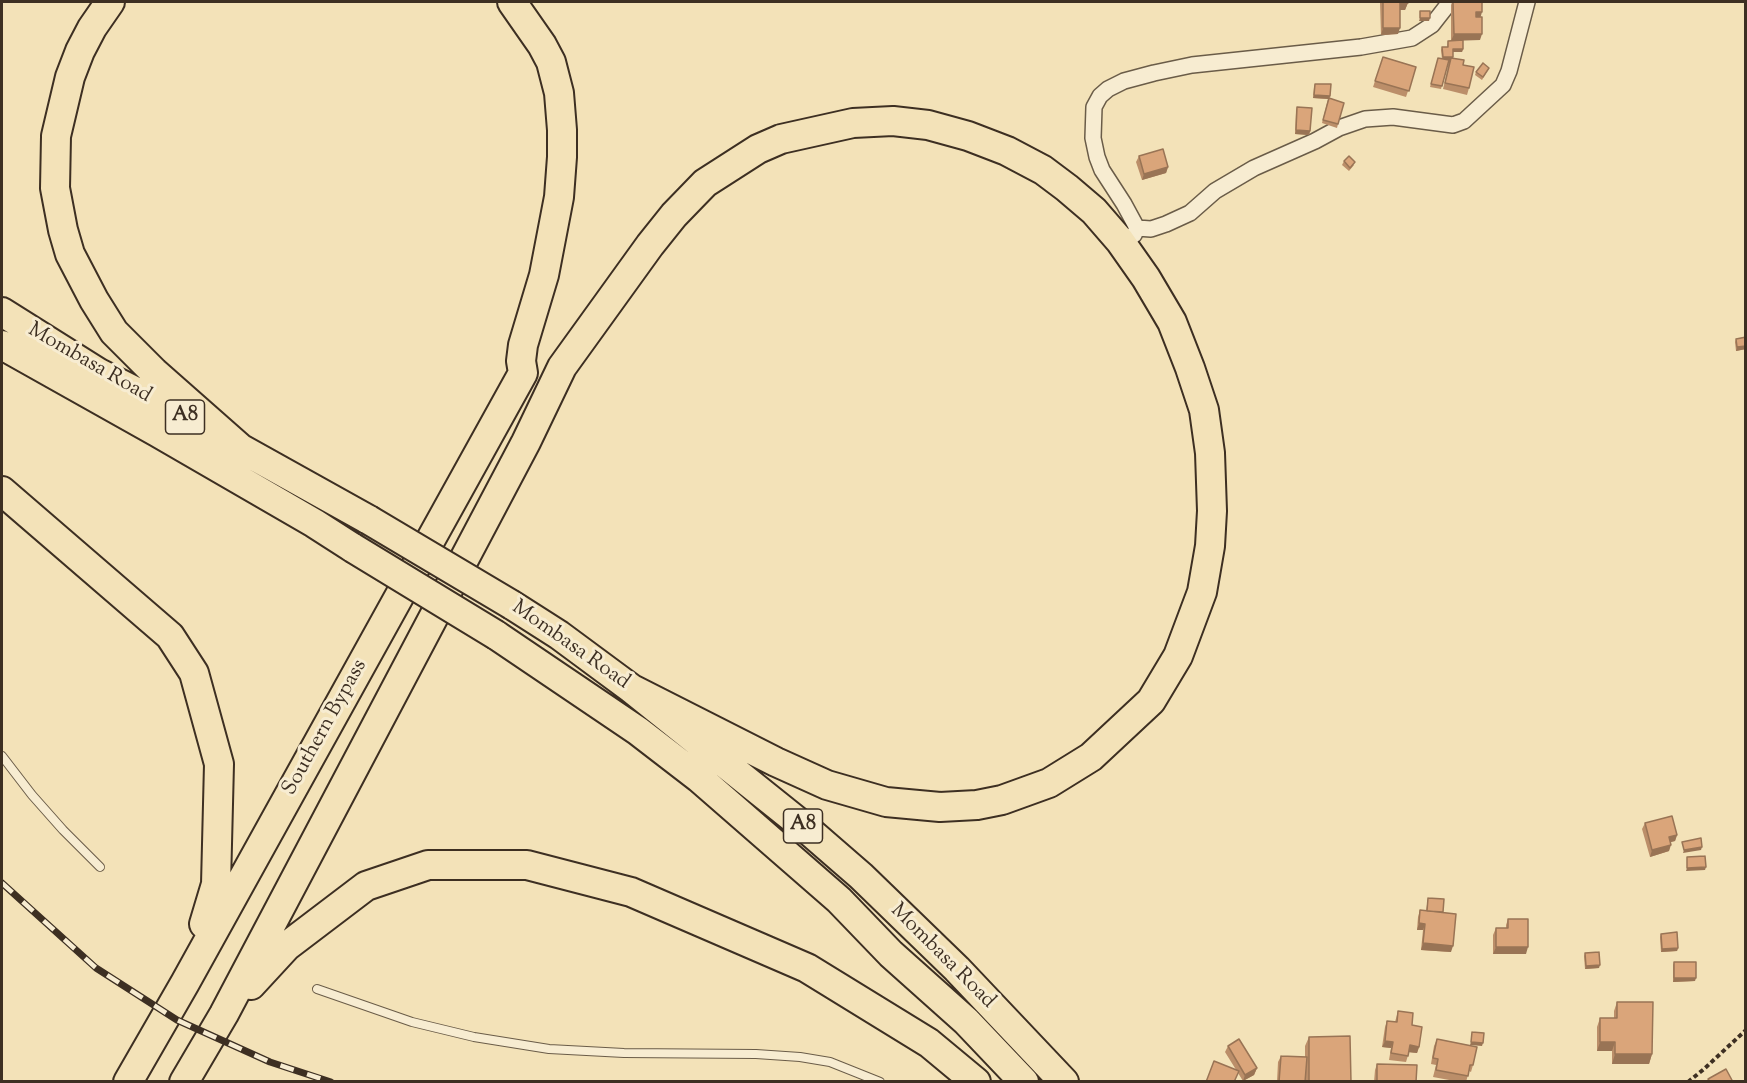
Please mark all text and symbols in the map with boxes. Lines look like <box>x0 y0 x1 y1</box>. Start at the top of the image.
street label: Mombasa Road <box>23 318 155 410</box>
road number: A8 <box>166 400 204 434</box>
street label: Mombasa Road <box>506 596 634 696</box>
street label: Southern Bypass <box>278 656 374 800</box>
road number: A8 <box>784 809 822 843</box>
street label: Mombasa Road <box>884 899 1000 1015</box>

